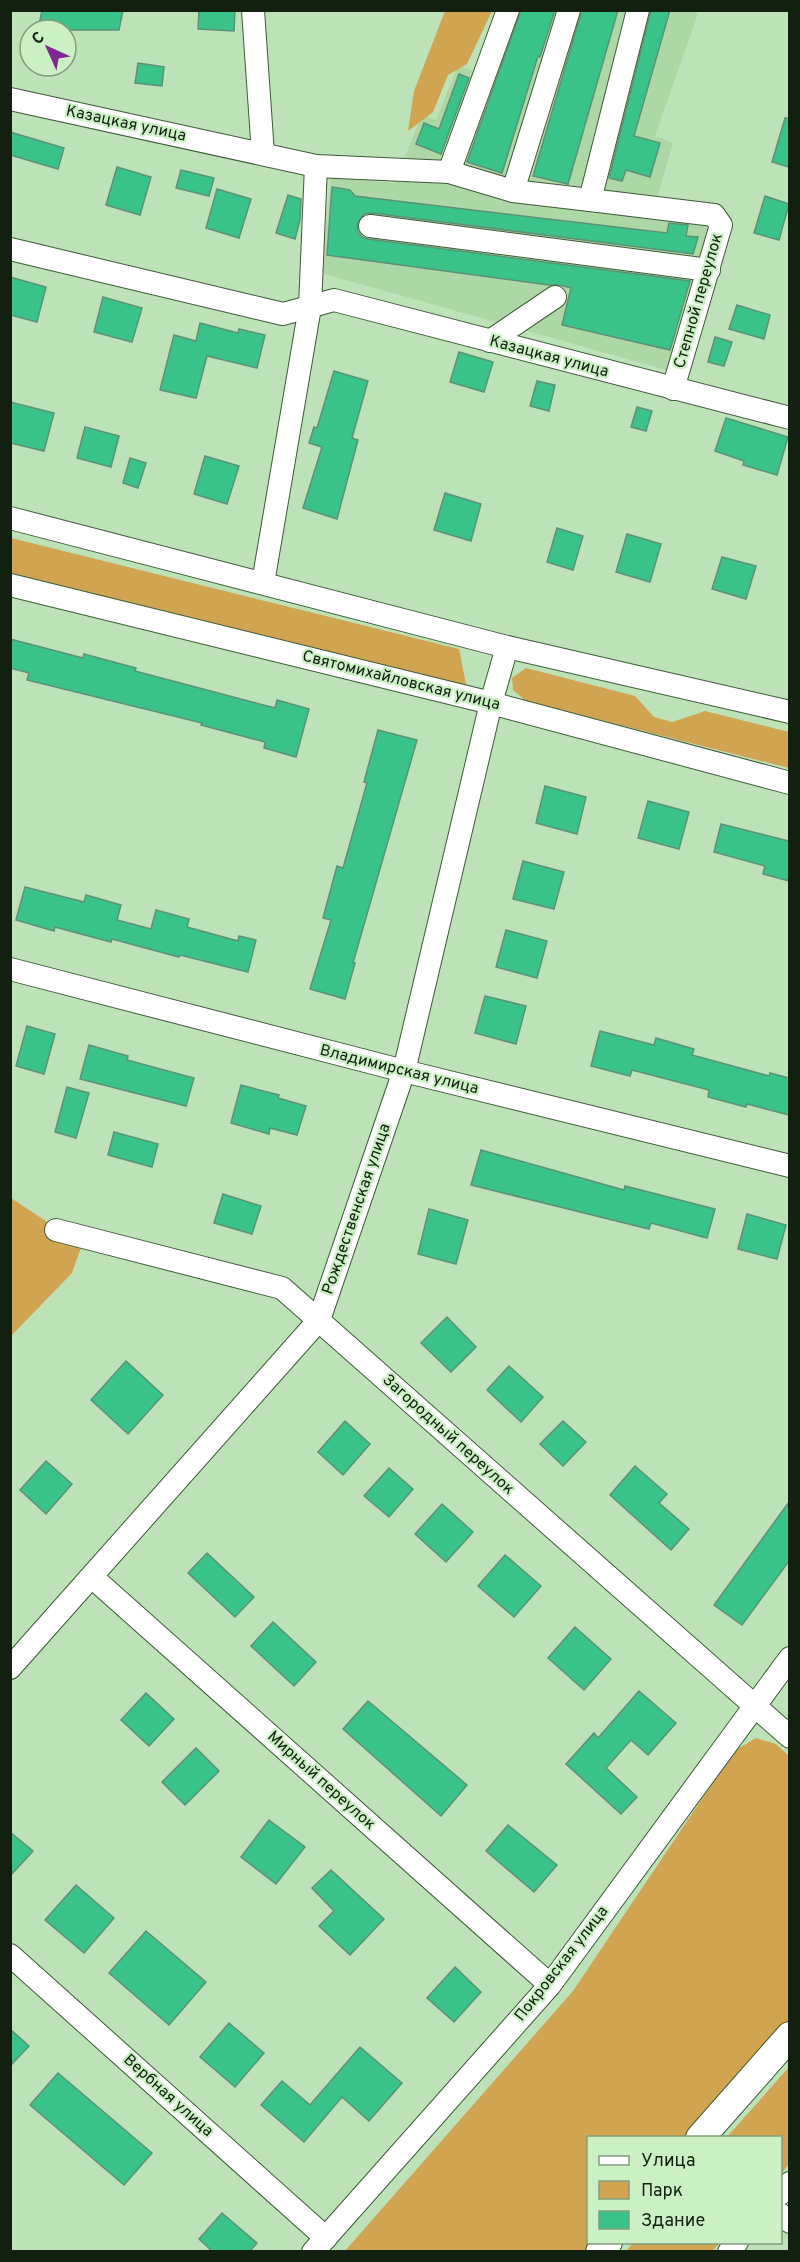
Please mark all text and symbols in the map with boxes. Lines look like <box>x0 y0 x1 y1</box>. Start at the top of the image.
north arrow <box>18 18 78 78</box>
text: С <box>28 28 49 49</box>
street label: Казацкая улица <box>64 101 188 147</box>
street label: Степной переулок <box>670 231 728 371</box>
street label: Казацкая улица <box>487 331 611 383</box>
street label: Святомихайловская улица <box>300 647 502 715</box>
street label: Владимирская улица <box>317 1041 481 1099</box>
street label: Рождественская улица <box>318 1121 396 1297</box>
street label: Загородный переулок <box>378 1370 518 1500</box>
street label: Мирный переулок <box>263 1727 379 1835</box>
street label: Покровская улица <box>511 1902 613 2026</box>
street label: Вербная улица <box>119 2050 217 2142</box>
legend <box>587 2136 782 2244</box>
text: Улица <box>641 2150 695 2173</box>
text: Парк <box>641 2180 683 2203</box>
text: Здание <box>641 2210 705 2233</box>

